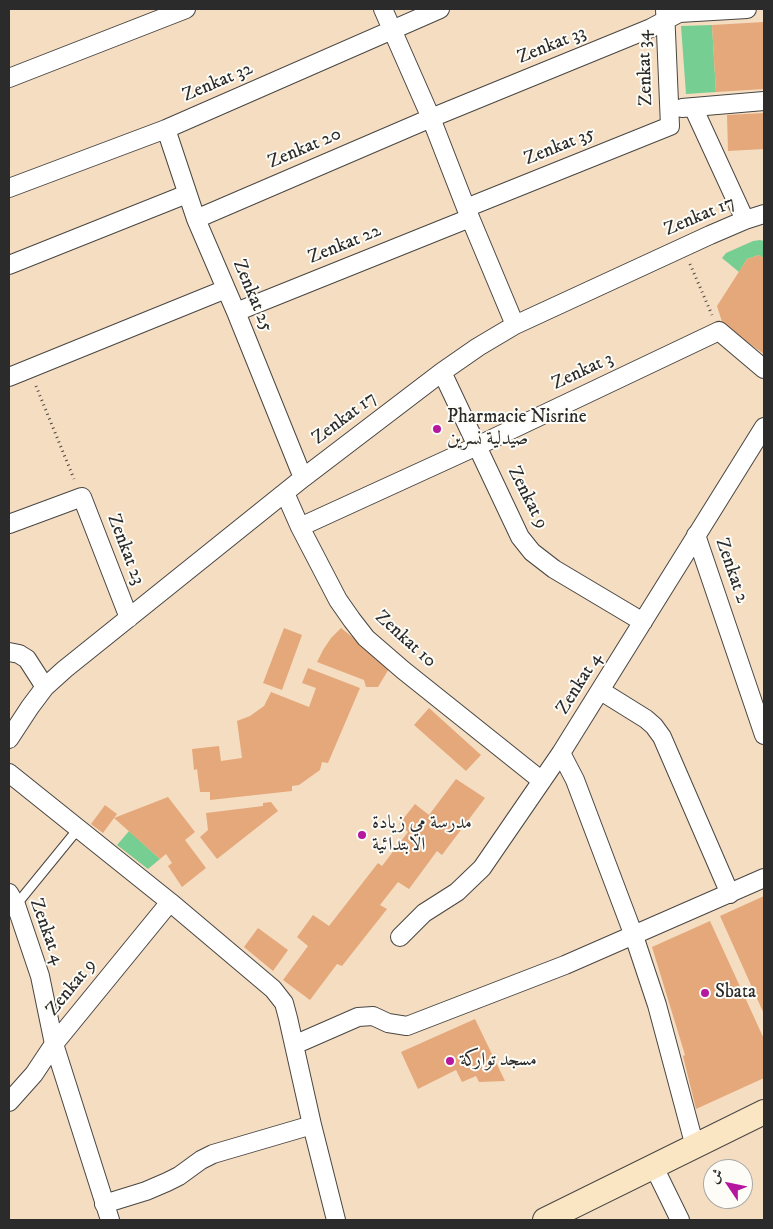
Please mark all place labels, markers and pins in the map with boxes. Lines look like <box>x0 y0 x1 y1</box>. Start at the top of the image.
place label: Pharmacie Nisrine صيدلية نسرين <box>447 407 587 451</box>
marker: Pharmacie Nisrine صيدلية نسرين <box>431 423 443 435</box>
place label: مدرسة مي زيادة الابتدائية <box>372 813 472 857</box>
marker: مدرسة مي زيادة الابتدائية <box>356 829 368 841</box>
place label: Sbata <box>715 982 756 1004</box>
marker: Sbata <box>699 987 711 999</box>
place label: مسجد تواركة <box>460 1050 537 1072</box>
marker: مسجد تواركة <box>444 1055 456 1067</box>

